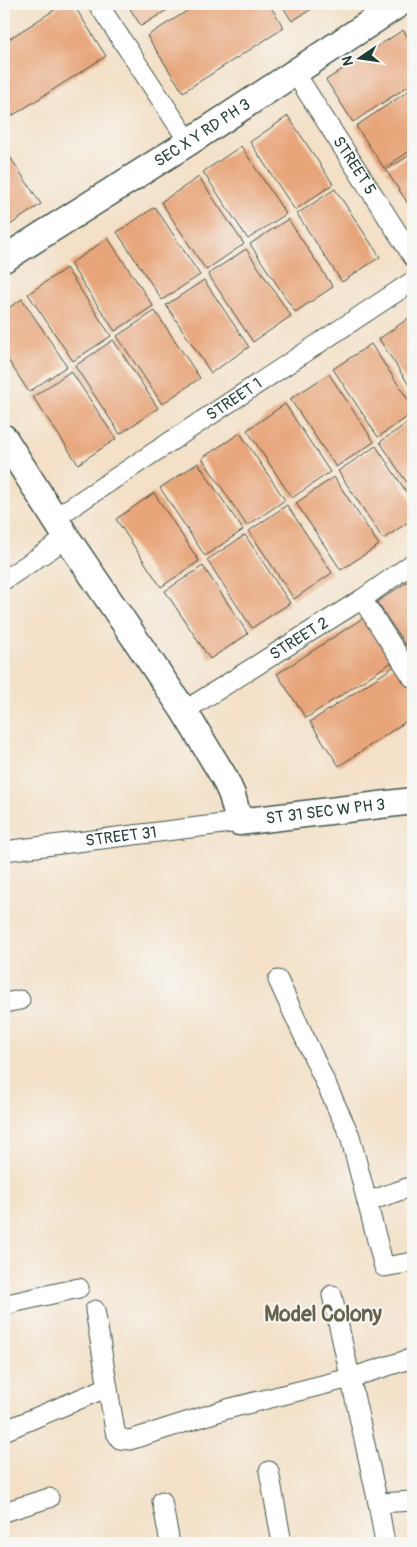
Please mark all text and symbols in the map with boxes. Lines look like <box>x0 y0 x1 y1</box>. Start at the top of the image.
north arrow <box>334 32 384 82</box>
text: N <box>338 54 357 67</box>
street label: SEC X Y RD PH 3 <box>151 94 254 171</box>
street label: STREET 5 <box>328 133 380 198</box>
street label: STREET 1 <box>203 374 266 425</box>
street label: STREET 2 <box>266 613 332 664</box>
street label: ST 31 SEC W PH 3 <box>265 794 386 829</box>
street label: STREET 31 <box>84 822 158 851</box>
district label: Model Colony <box>264 1301 382 1328</box>

